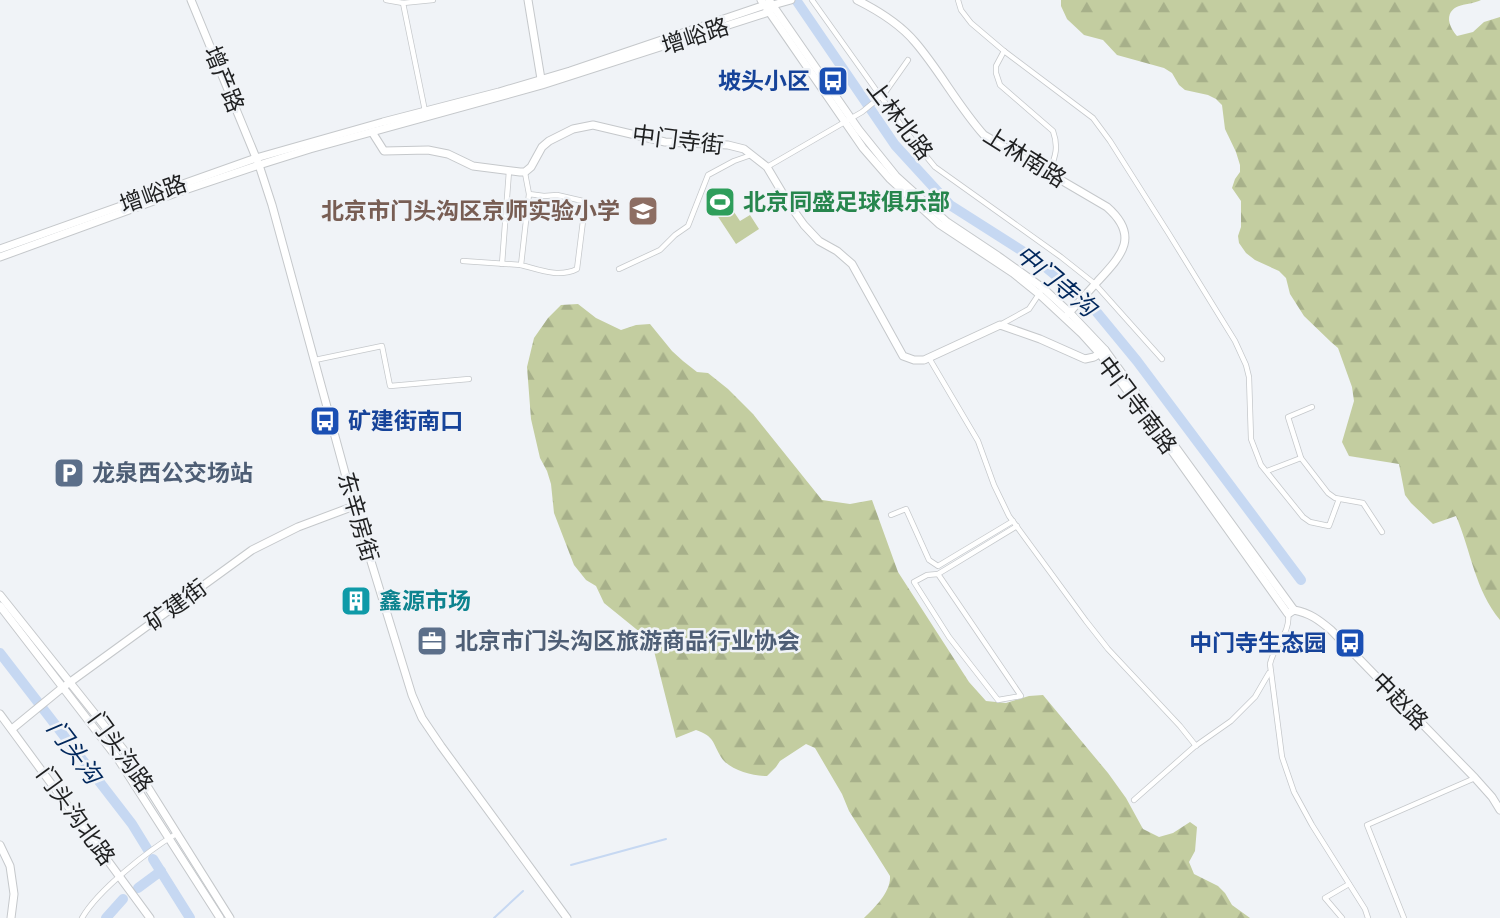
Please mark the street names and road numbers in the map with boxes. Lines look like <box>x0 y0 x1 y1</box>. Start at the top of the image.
street label: 增峪路 <box>658 13 732 60</box>
street label: 增产路 <box>198 42 249 116</box>
street label: 上林北路 <box>861 75 938 165</box>
street label: 中门寺街 <box>631 121 725 160</box>
street label: 上林南路 <box>979 122 1071 193</box>
street label: 增峪路 <box>116 170 190 219</box>
street label: 中门寺南路 <box>1091 351 1182 459</box>
street label: 东辛房街 <box>332 469 383 565</box>
street label: 矿建街 <box>140 574 212 637</box>
street label: 中赵路 <box>1366 667 1433 736</box>
street label: 门头沟路 <box>83 707 159 797</box>
street label: 门头沟北路 <box>31 762 120 871</box>

